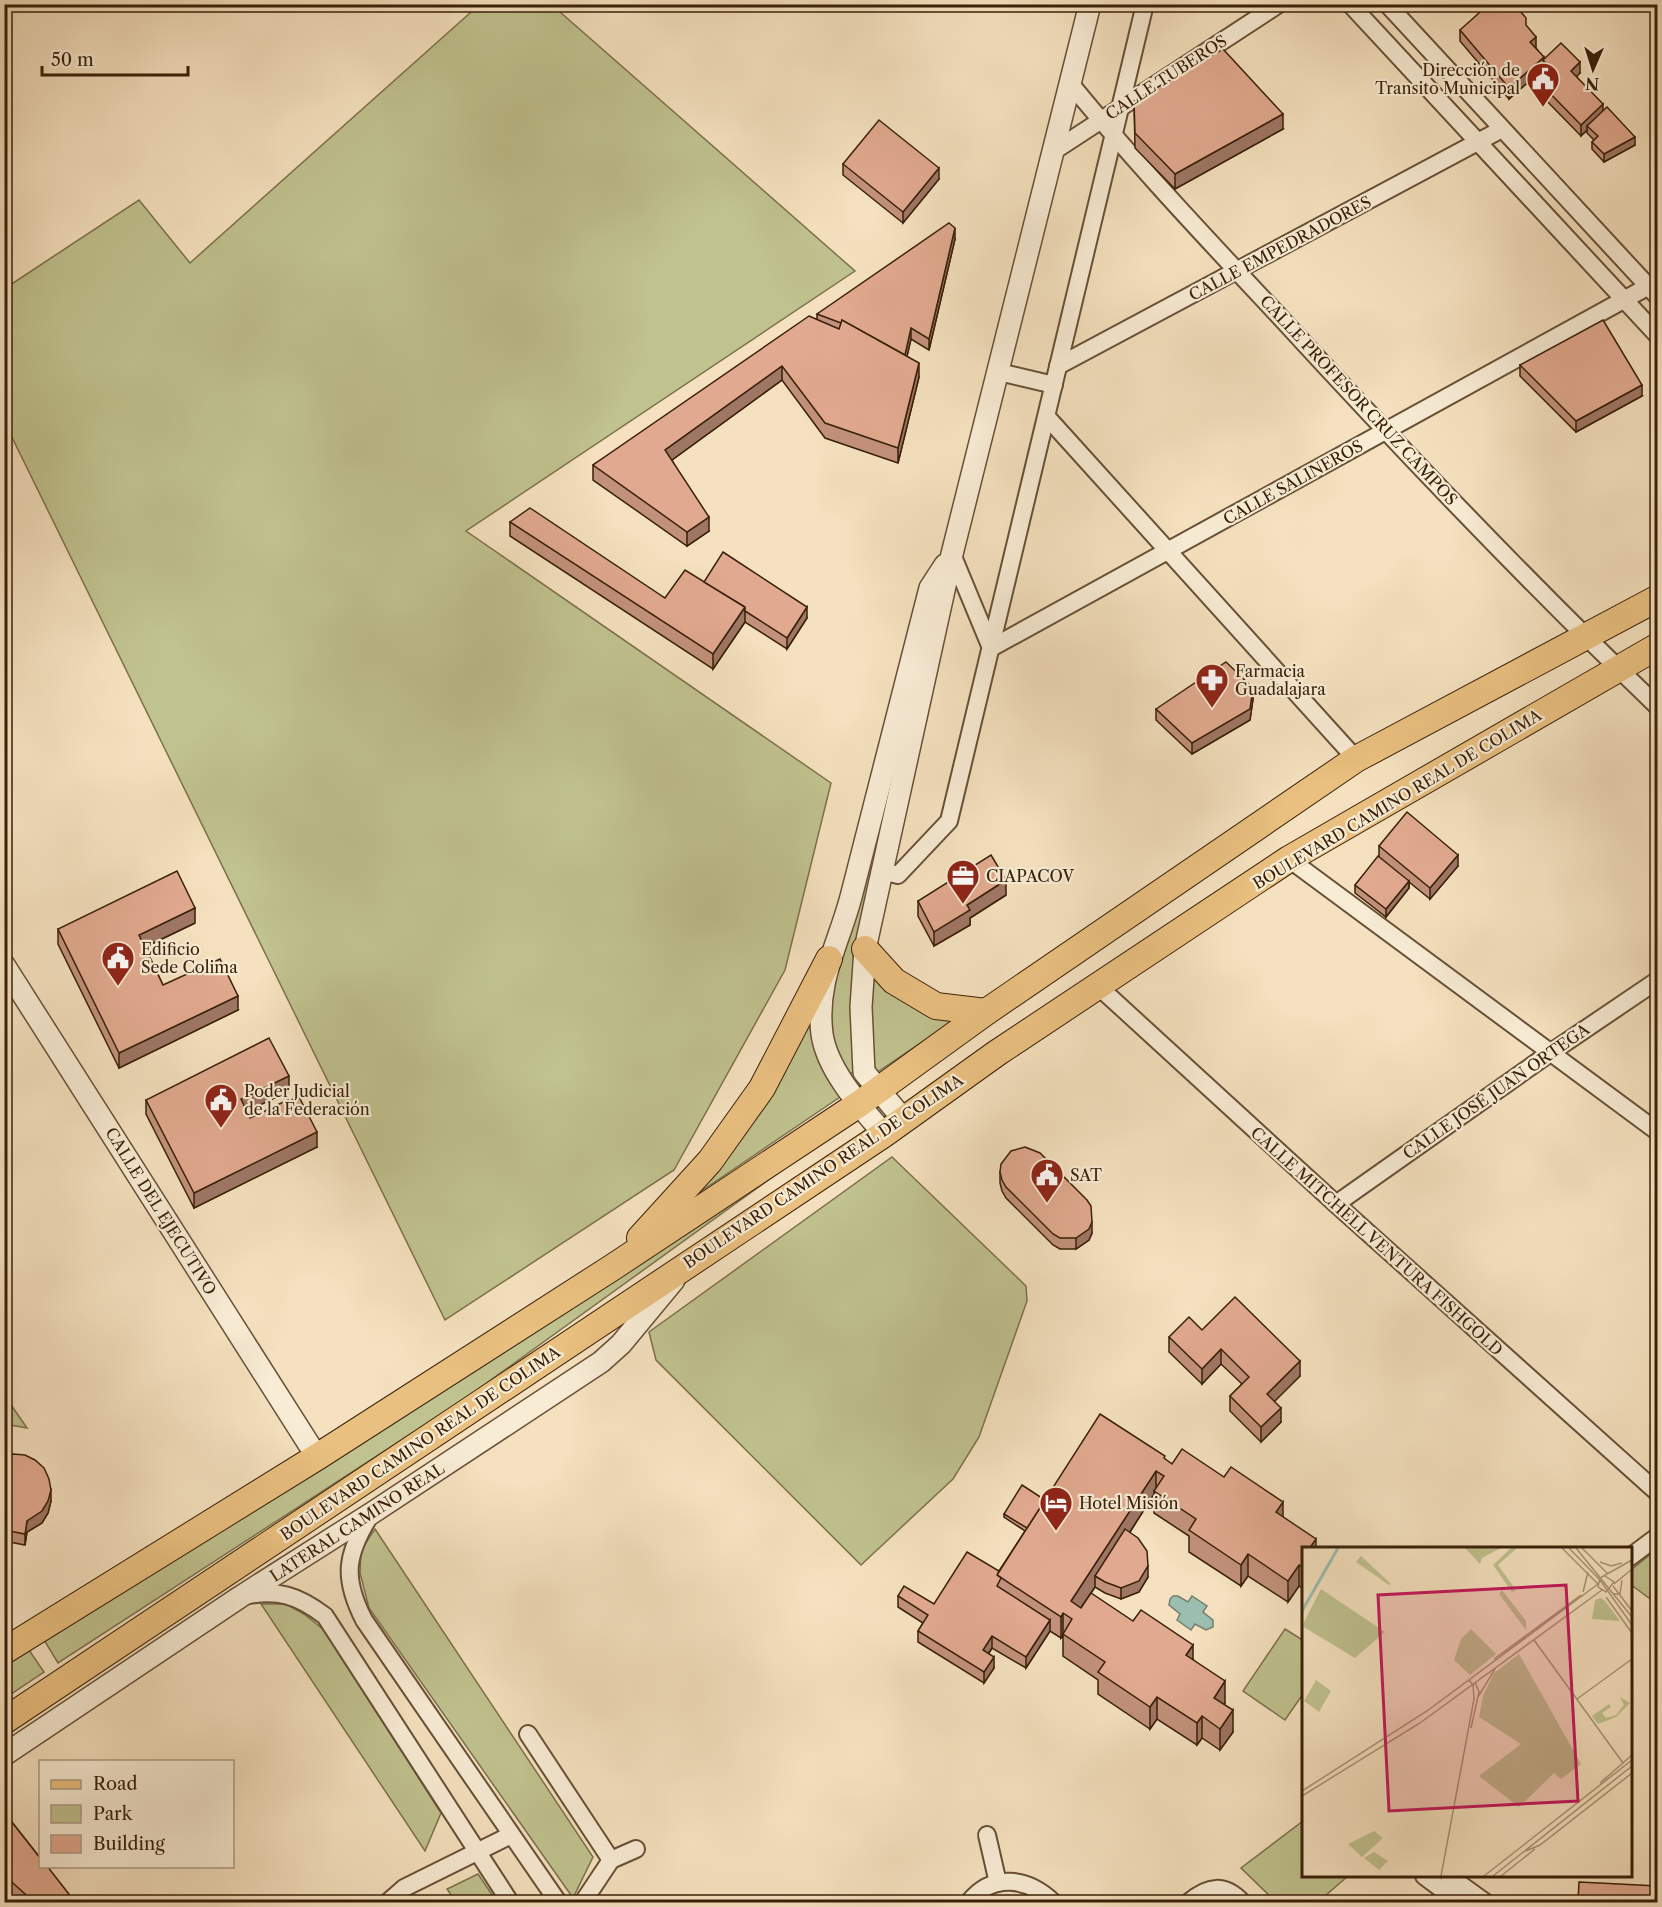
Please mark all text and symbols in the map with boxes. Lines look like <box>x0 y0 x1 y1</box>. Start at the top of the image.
street label: CALLE TUBEROS <box>1101 30 1231 124</box>
scale bar <box>42 39 188 77</box>
north arrow <box>1563 39 1623 99</box>
text: 50 m <box>51 49 94 71</box>
place label: Dirección de Transito Municipal <box>1375 60 1520 98</box>
public building icon: Dirección de Transito Municipal <box>1525 61 1561 108</box>
text: N <box>1585 74 1600 94</box>
street label: CALLE EMPEDRADORES <box>1185 191 1375 305</box>
street label: CALLE PROFESOR CRUZ CAMPOS <box>1256 291 1462 509</box>
street label: CALLE SALINEROS <box>1220 435 1366 529</box>
place label: Farmacia Guadalajara <box>1235 661 1326 699</box>
pharmacy icon: Farmacia Guadalajara <box>1194 662 1230 709</box>
street label: BOULEVARD CAMINO REAL DE COLIMA <box>1249 704 1546 893</box>
office icon: CIAPACOV <box>945 858 981 905</box>
place label: CIAPACOV <box>986 866 1074 886</box>
place label: Edificio Sede Colima <box>141 939 238 977</box>
public building icon: Edificio Sede Colima <box>100 940 136 987</box>
street label: CALLE JOSÉ JUAN ORTEGA <box>1399 1018 1594 1163</box>
street label: BOULEVARD CAMINO REAL DE COLIMA <box>679 1069 968 1272</box>
place label: Poder Judicial de la Federación <box>244 1081 370 1119</box>
public building icon: Poder Judicial de la Federación <box>203 1082 239 1129</box>
street label: CALLE MITCHELL VENTURA FISHGOLD <box>1247 1122 1507 1360</box>
street label: CALLE DEL EJECUTIVO <box>101 1124 221 1298</box>
public building icon: SAT <box>1029 1157 1065 1204</box>
place label: SAT <box>1070 1165 1102 1185</box>
street label: BOULEVARD CAMINO REAL DE COLIMA <box>276 1341 565 1544</box>
street label: LATERAL CAMINO REAL <box>266 1458 448 1586</box>
hotel icon: Hotel Misión <box>1038 1485 1074 1532</box>
place label: Hotel Misión <box>1079 1493 1178 1513</box>
inset map <box>1302 1547 1632 1877</box>
legend <box>39 1760 234 1868</box>
text: Road <box>93 1773 138 1795</box>
text: Park <box>93 1803 134 1825</box>
text: Building <box>93 1833 165 1855</box>

